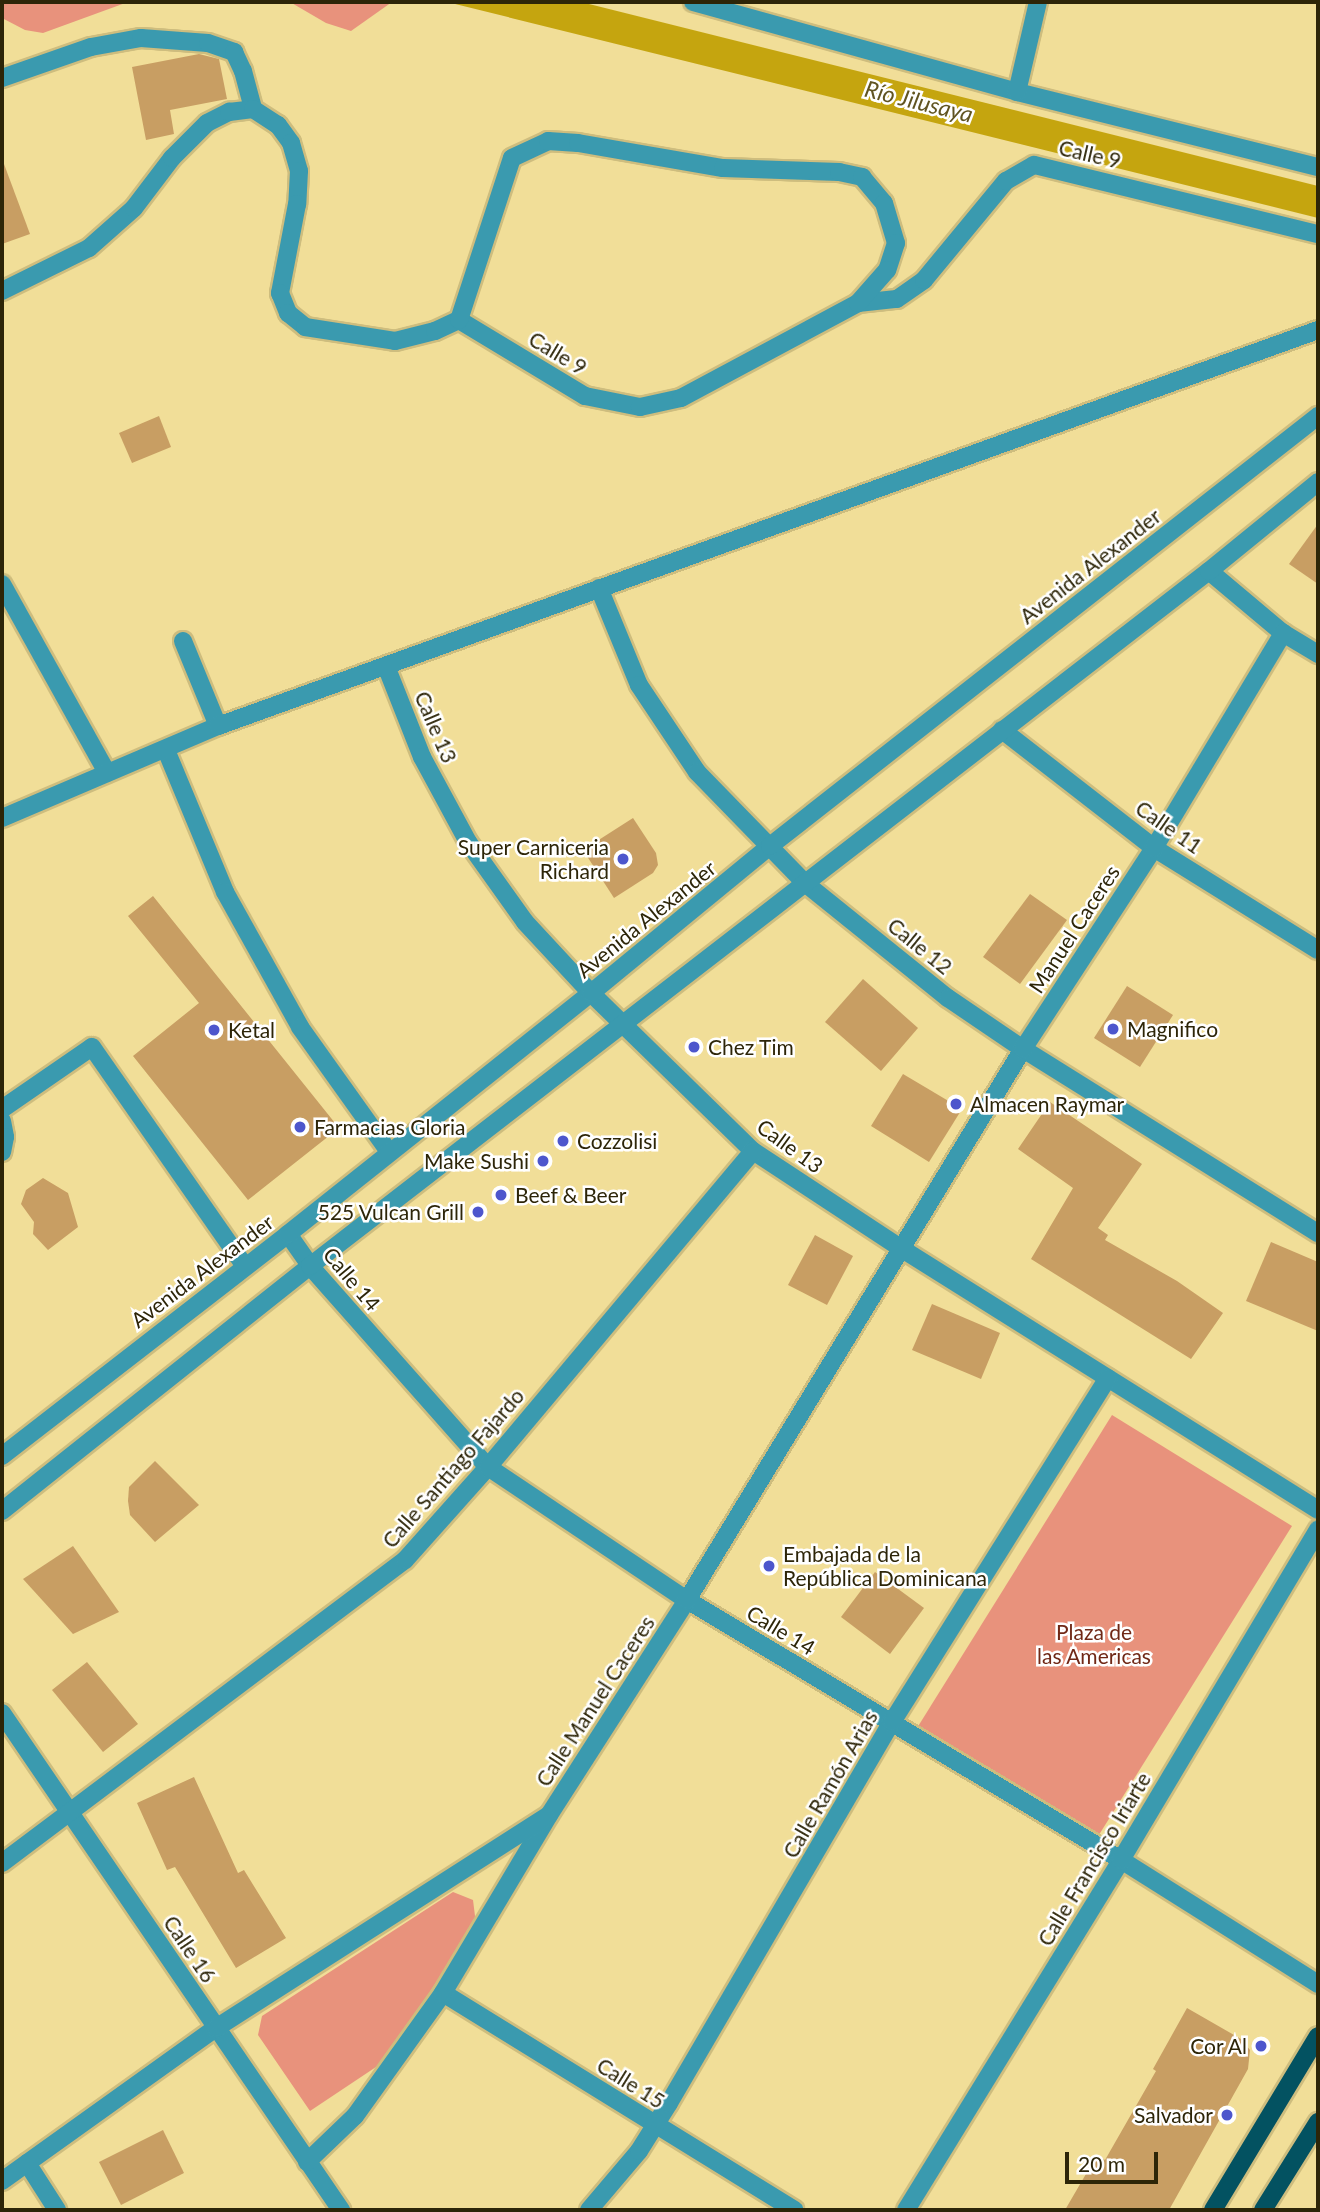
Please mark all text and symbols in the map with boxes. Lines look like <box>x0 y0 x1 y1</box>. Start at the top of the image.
water label: Río Jilusaya <box>862 74 976 128</box>
street label: Calle 9 <box>1056 135 1124 173</box>
street label: Calle 9 <box>525 326 591 380</box>
street label: Avenida Alexander <box>1014 503 1166 629</box>
street label: Calle 13 <box>410 687 462 767</box>
street label: Calle 11 <box>1131 795 1207 859</box>
place label: Super Carniceria Richard <box>457 834 609 884</box>
marker: Super Carniceria Richard <box>615 851 631 867</box>
street label: Avenida Alexander <box>571 855 721 983</box>
street label: Manuel Caceres <box>1023 860 1125 998</box>
street label: Calle 12 <box>883 913 957 979</box>
place label: Magnifico <box>1127 1016 1218 1042</box>
place label: Ketal <box>228 1017 275 1043</box>
marker: Magnifico <box>1105 1021 1121 1037</box>
marker: Ketal <box>206 1022 222 1038</box>
place label: Chez Tim <box>708 1034 794 1060</box>
marker: Chez Tim <box>686 1039 702 1055</box>
place label: Almacen Raymar <box>970 1091 1124 1117</box>
marker: Almacen Raymar <box>948 1096 964 1112</box>
place label: Farmacias Gloria <box>314 1114 465 1140</box>
street label: Calle 13 <box>752 1114 828 1178</box>
marker: Farmacias Gloria <box>292 1119 308 1135</box>
place label: Cozzolisi <box>577 1128 657 1154</box>
marker: Cozzolisi <box>555 1133 571 1149</box>
place label: Make Sushi <box>424 1148 529 1174</box>
marker: Make Sushi <box>535 1153 551 1169</box>
place label: Beef & Beer <box>515 1182 627 1208</box>
marker: Beef & Beer <box>493 1187 509 1203</box>
place label: 525 Vulcan Grill <box>317 1199 464 1225</box>
marker: 525 Vulcan Grill <box>470 1204 486 1220</box>
street label: Avenida Alexander <box>126 1209 278 1333</box>
street label: Calle 14 <box>318 1242 386 1316</box>
street label: Calle Santiago Fajardo <box>377 1383 529 1553</box>
place label: Embajada de la República Dominicana <box>783 1541 987 1591</box>
marker: Embajada de la República Dominicana <box>761 1558 777 1574</box>
street label: Calle 14 <box>742 1600 820 1660</box>
street label: Calle Manuel Caceres <box>530 1611 660 1791</box>
park label: Plaza de las Americas <box>1037 1619 1151 1669</box>
street label: Calle Ramón Arias <box>777 1705 883 1863</box>
street label: Calle Francisco Iriarte <box>1032 1768 1156 1950</box>
street label: Calle 16 <box>159 1911 221 1987</box>
place label: Cor Al <box>1189 2033 1247 2059</box>
marker: Cor Al <box>1253 2038 1269 2054</box>
street label: Calle 15 <box>592 2052 670 2114</box>
place label: Salvador <box>1134 2102 1213 2128</box>
marker: Salvador <box>1219 2107 1235 2123</box>
scale bar <box>1068 2138 1161 2182</box>
text: 20 m <box>1078 2151 1125 2176</box>

